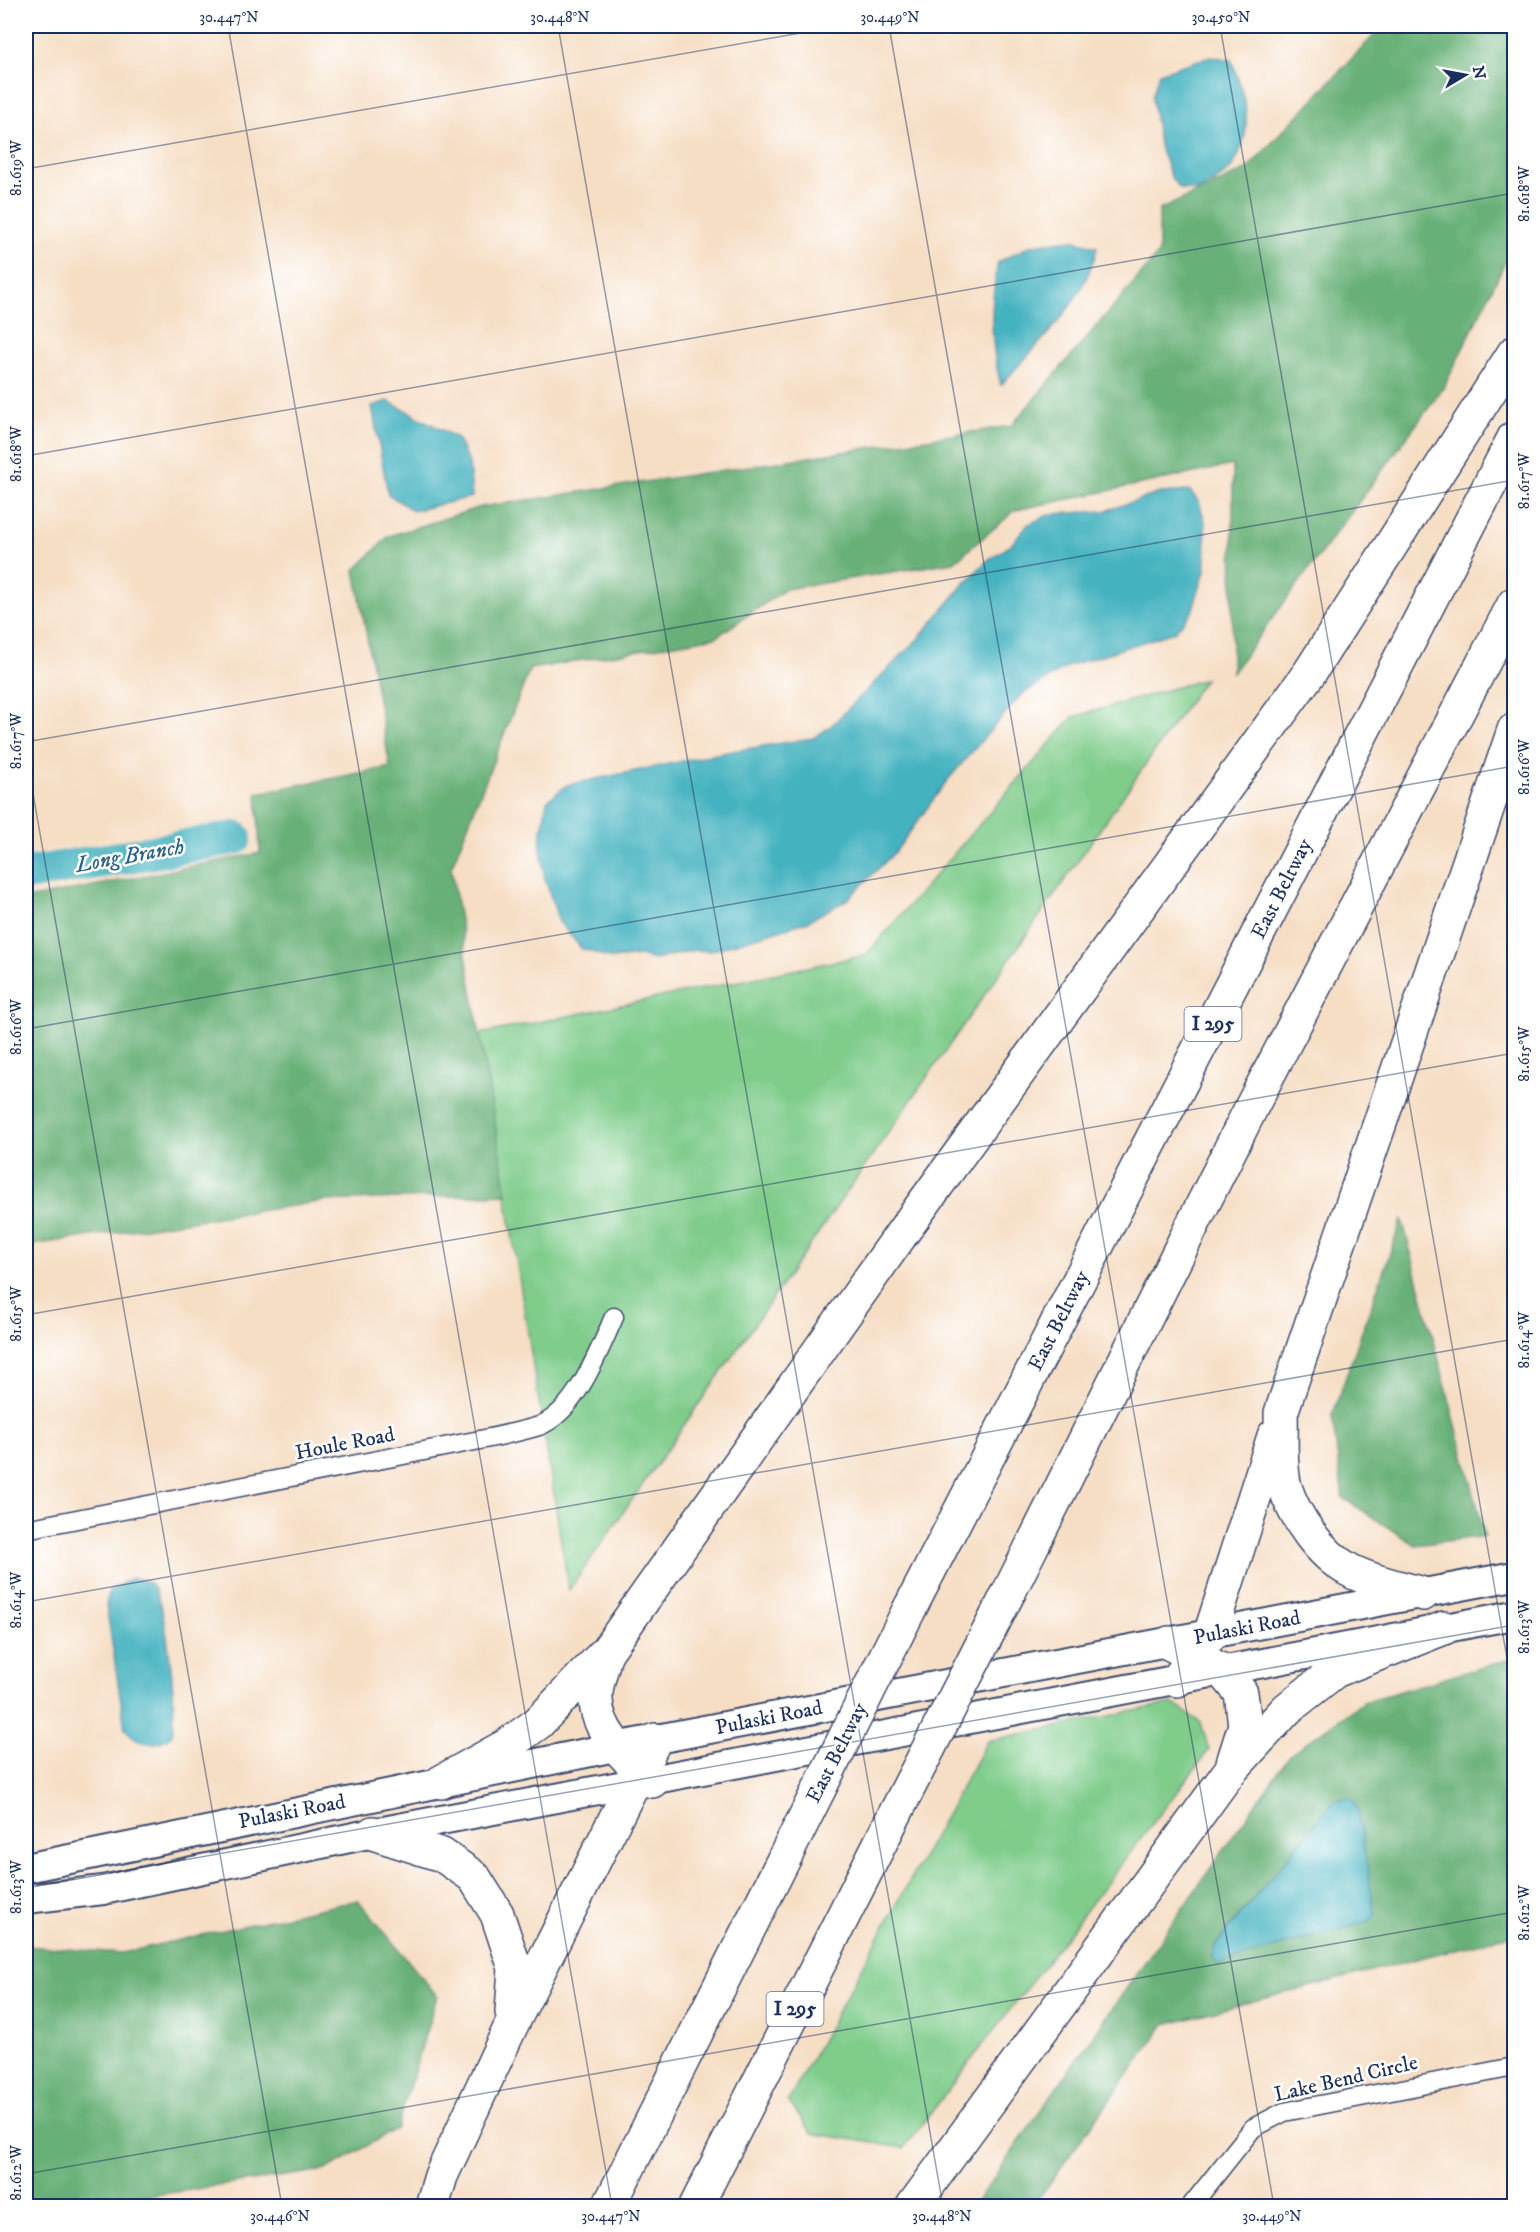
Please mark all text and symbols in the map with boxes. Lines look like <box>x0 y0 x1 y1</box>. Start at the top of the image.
text: 30.447°N <box>199 8 259 27</box>
text: 30.448°N <box>530 8 590 27</box>
text: 30.449°N <box>860 8 920 27</box>
text: 30.450°N <box>1192 8 1250 27</box>
north arrow <box>1435 45 1495 105</box>
text: N <box>1468 64 1490 81</box>
text: 81.619°W <box>7 140 26 196</box>
text: 81.618°W <box>1515 166 1534 222</box>
text: 81.618°W <box>7 426 26 482</box>
text: 81.617°W <box>1515 453 1534 509</box>
text: 81.617°W <box>7 713 26 769</box>
text: 81.616°W <box>1515 739 1534 795</box>
water label: Long Branch <box>72 833 186 879</box>
street label: East Beltway <box>1246 834 1319 944</box>
text: 81.616°W <box>7 999 26 1055</box>
road number: I 295 <box>1184 1007 1242 1041</box>
text: 81.615°W <box>1515 1026 1534 1082</box>
street label: East Beltway <box>1023 1266 1096 1376</box>
text: 81.615°W <box>7 1286 26 1342</box>
text: 81.614°W <box>1515 1311 1534 1368</box>
street label: Houle Road <box>293 1422 397 1466</box>
text: 81.614°W <box>7 1571 26 1628</box>
text: 81.613°W <box>1515 1600 1534 1654</box>
street label: Pulaski Road <box>1191 1605 1303 1651</box>
street label: Pulaski Road <box>713 1695 825 1741</box>
street label: East Beltway <box>801 1698 874 1808</box>
street label: Pulaski Road <box>236 1789 348 1835</box>
text: 81.613°W <box>7 1860 26 1914</box>
text: 81.612°W <box>1515 1885 1534 1941</box>
road number: I 295 <box>766 1992 824 2026</box>
street label: Lake Bend Circle <box>1272 2050 1421 2108</box>
text: 81.612°W <box>7 2145 26 2201</box>
text: 30.446°N <box>250 2207 310 2226</box>
text: 30.447°N <box>581 2207 641 2226</box>
text: 30.448°N <box>912 2207 972 2226</box>
text: 30.449°N <box>1242 2207 1302 2226</box>

